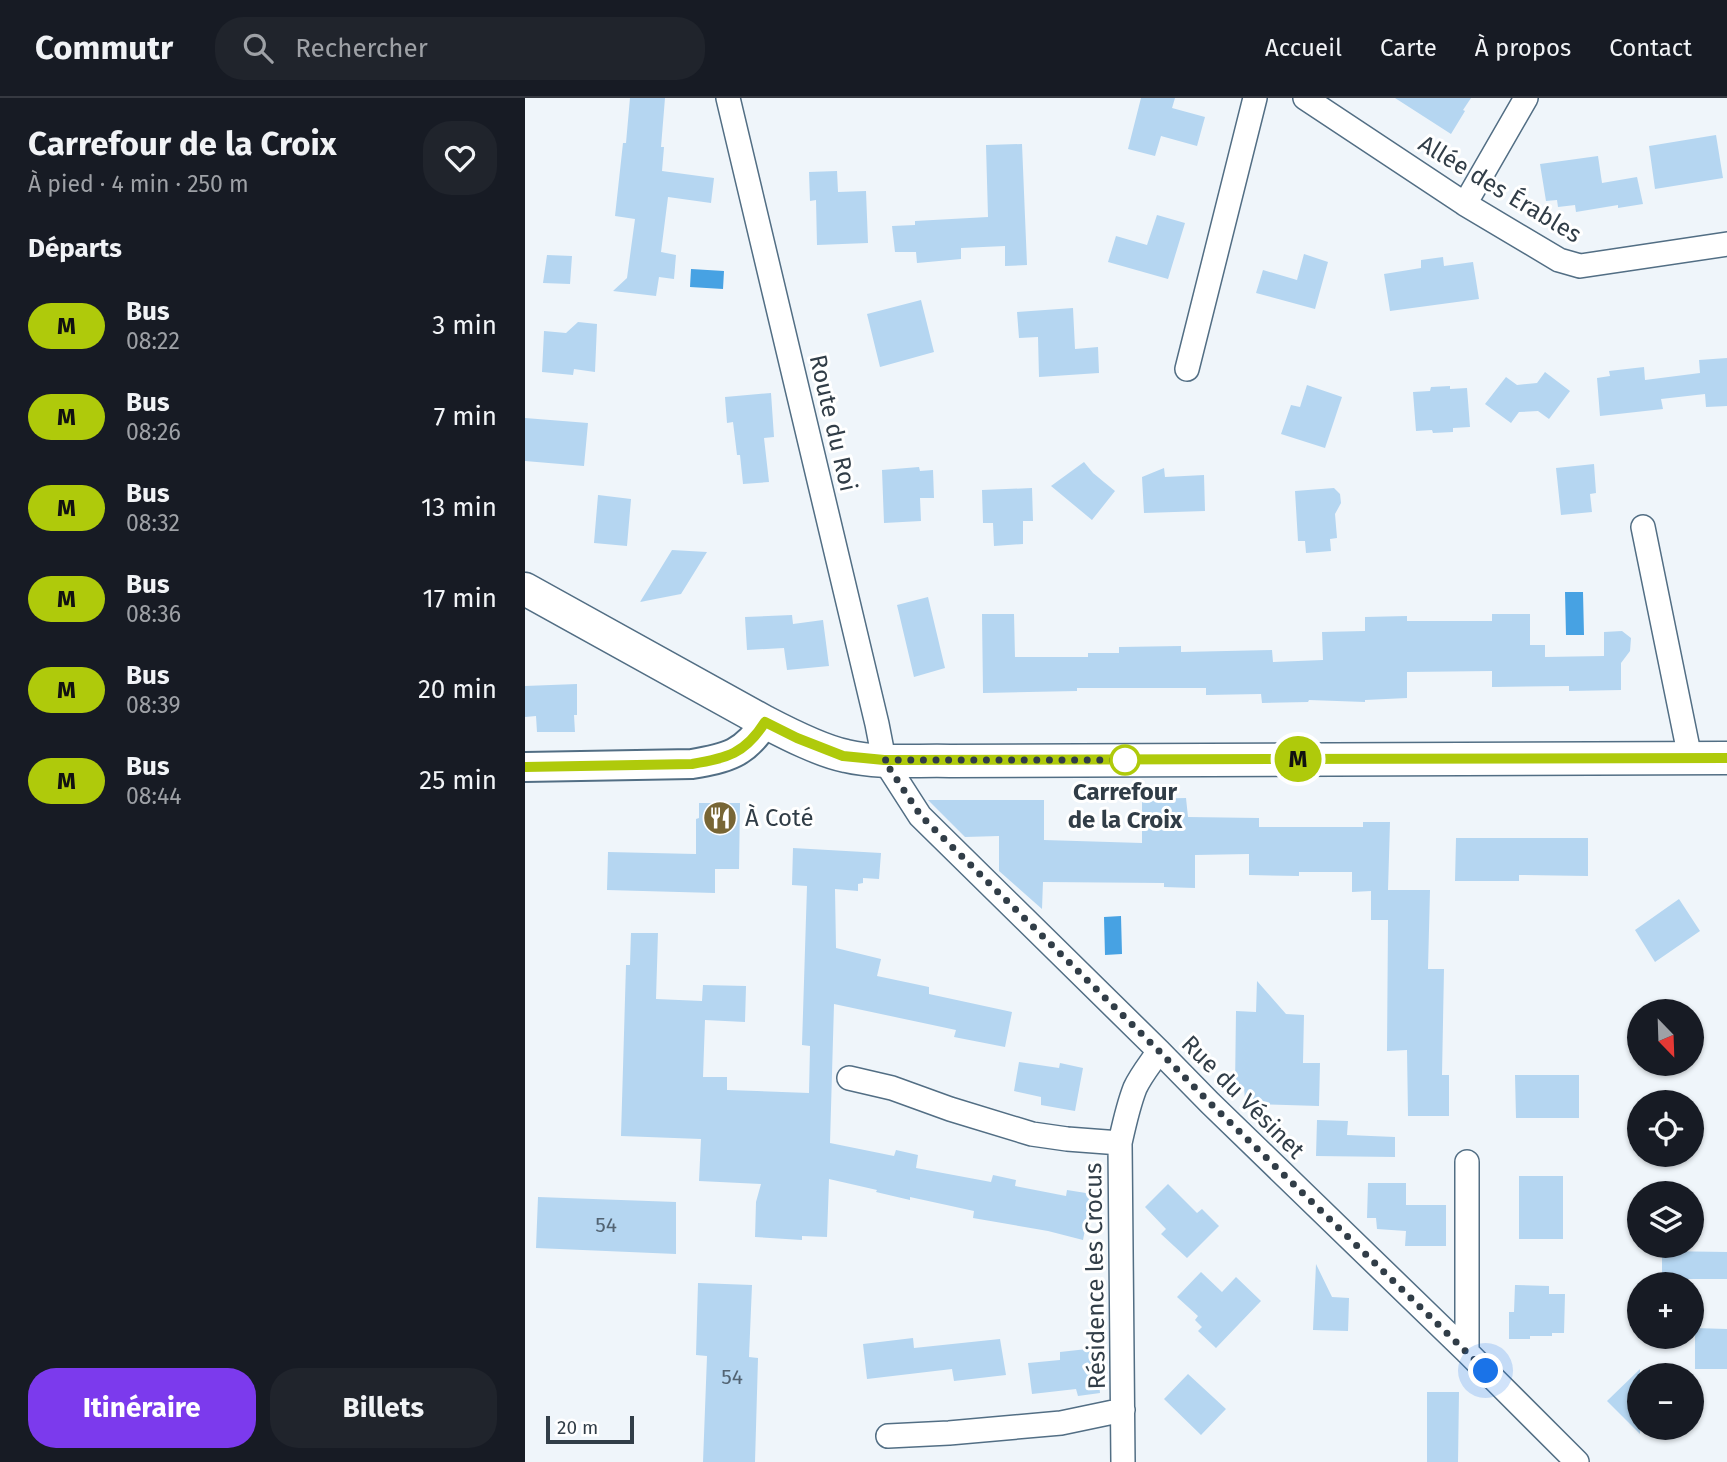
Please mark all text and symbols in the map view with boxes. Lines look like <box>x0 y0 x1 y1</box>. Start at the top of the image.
search box <box>215 17 705 80</box>
text: Commutr <box>35 28 173 68</box>
icon: search <box>239 29 277 67</box>
text: Rechercher <box>295 33 428 64</box>
text: Accueil <box>1265 34 1342 62</box>
text: Carte <box>1380 34 1437 62</box>
text: À propos <box>1475 34 1571 62</box>
text: Contact <box>1609 34 1692 62</box>
button: heart <box>423 121 497 195</box>
text: Carrefour de la Croix <box>28 124 337 164</box>
street label: Allée des Érables <box>1414 129 1587 249</box>
text: À pied · 4 min · 250 m <box>28 170 249 198</box>
text: Départs <box>28 233 122 264</box>
text: Bus <box>126 296 169 327</box>
text: 3 min <box>432 310 497 341</box>
text: M <box>57 312 76 340</box>
text: 08:22 <box>126 327 180 355</box>
street label: Route du Roi <box>804 352 862 494</box>
text: Bus <box>126 387 169 418</box>
text: 7 min <box>434 401 497 432</box>
text: M <box>57 403 76 431</box>
text: 08:26 <box>126 418 181 446</box>
text: Bus <box>126 478 169 509</box>
text: 13 min <box>421 492 497 523</box>
text: M <box>57 494 76 522</box>
text: 08:32 <box>126 509 180 537</box>
text: Bus <box>126 569 169 600</box>
text: 17 min <box>422 583 497 614</box>
text: M <box>57 585 76 613</box>
text: 08:36 <box>126 600 181 628</box>
text: Bus <box>126 660 169 691</box>
text: 20 min <box>418 674 497 705</box>
text: M <box>57 676 76 704</box>
text: 08:39 <box>126 691 181 719</box>
line badge: M <box>1275 736 1321 782</box>
marker: Carrefour de la Croix <box>1110 745 1140 775</box>
text: M <box>1289 745 1307 773</box>
text: Bus <box>126 751 169 782</box>
text: 25 min <box>419 765 497 796</box>
text: M <box>57 767 76 795</box>
place label: Carrefour de la Croix <box>1068 778 1183 834</box>
text: 08:44 <box>126 782 181 810</box>
restaurant icon: À Coté <box>701 799 739 837</box>
place label: À Coté <box>745 803 813 832</box>
north arrow <box>1627 999 1705 1076</box>
map controls <box>1627 999 1704 1440</box>
street label: Rue du Vésinet <box>1176 1030 1310 1164</box>
button: locate <box>1627 1090 1704 1167</box>
street label: Résidence les Crocus <box>1079 1162 1111 1390</box>
button: layers <box>1627 1181 1704 1258</box>
house number: 54 <box>595 1212 617 1238</box>
button: + <box>1627 1272 1704 1349</box>
your location <box>1468 1353 1503 1388</box>
button: − <box>1627 1363 1704 1440</box>
house number: 54 <box>721 1364 743 1390</box>
button: Itinéraire <box>28 1368 256 1448</box>
button: Billets <box>270 1368 497 1448</box>
scale bar <box>546 1413 633 1445</box>
text: 20 m <box>557 1416 598 1439</box>

